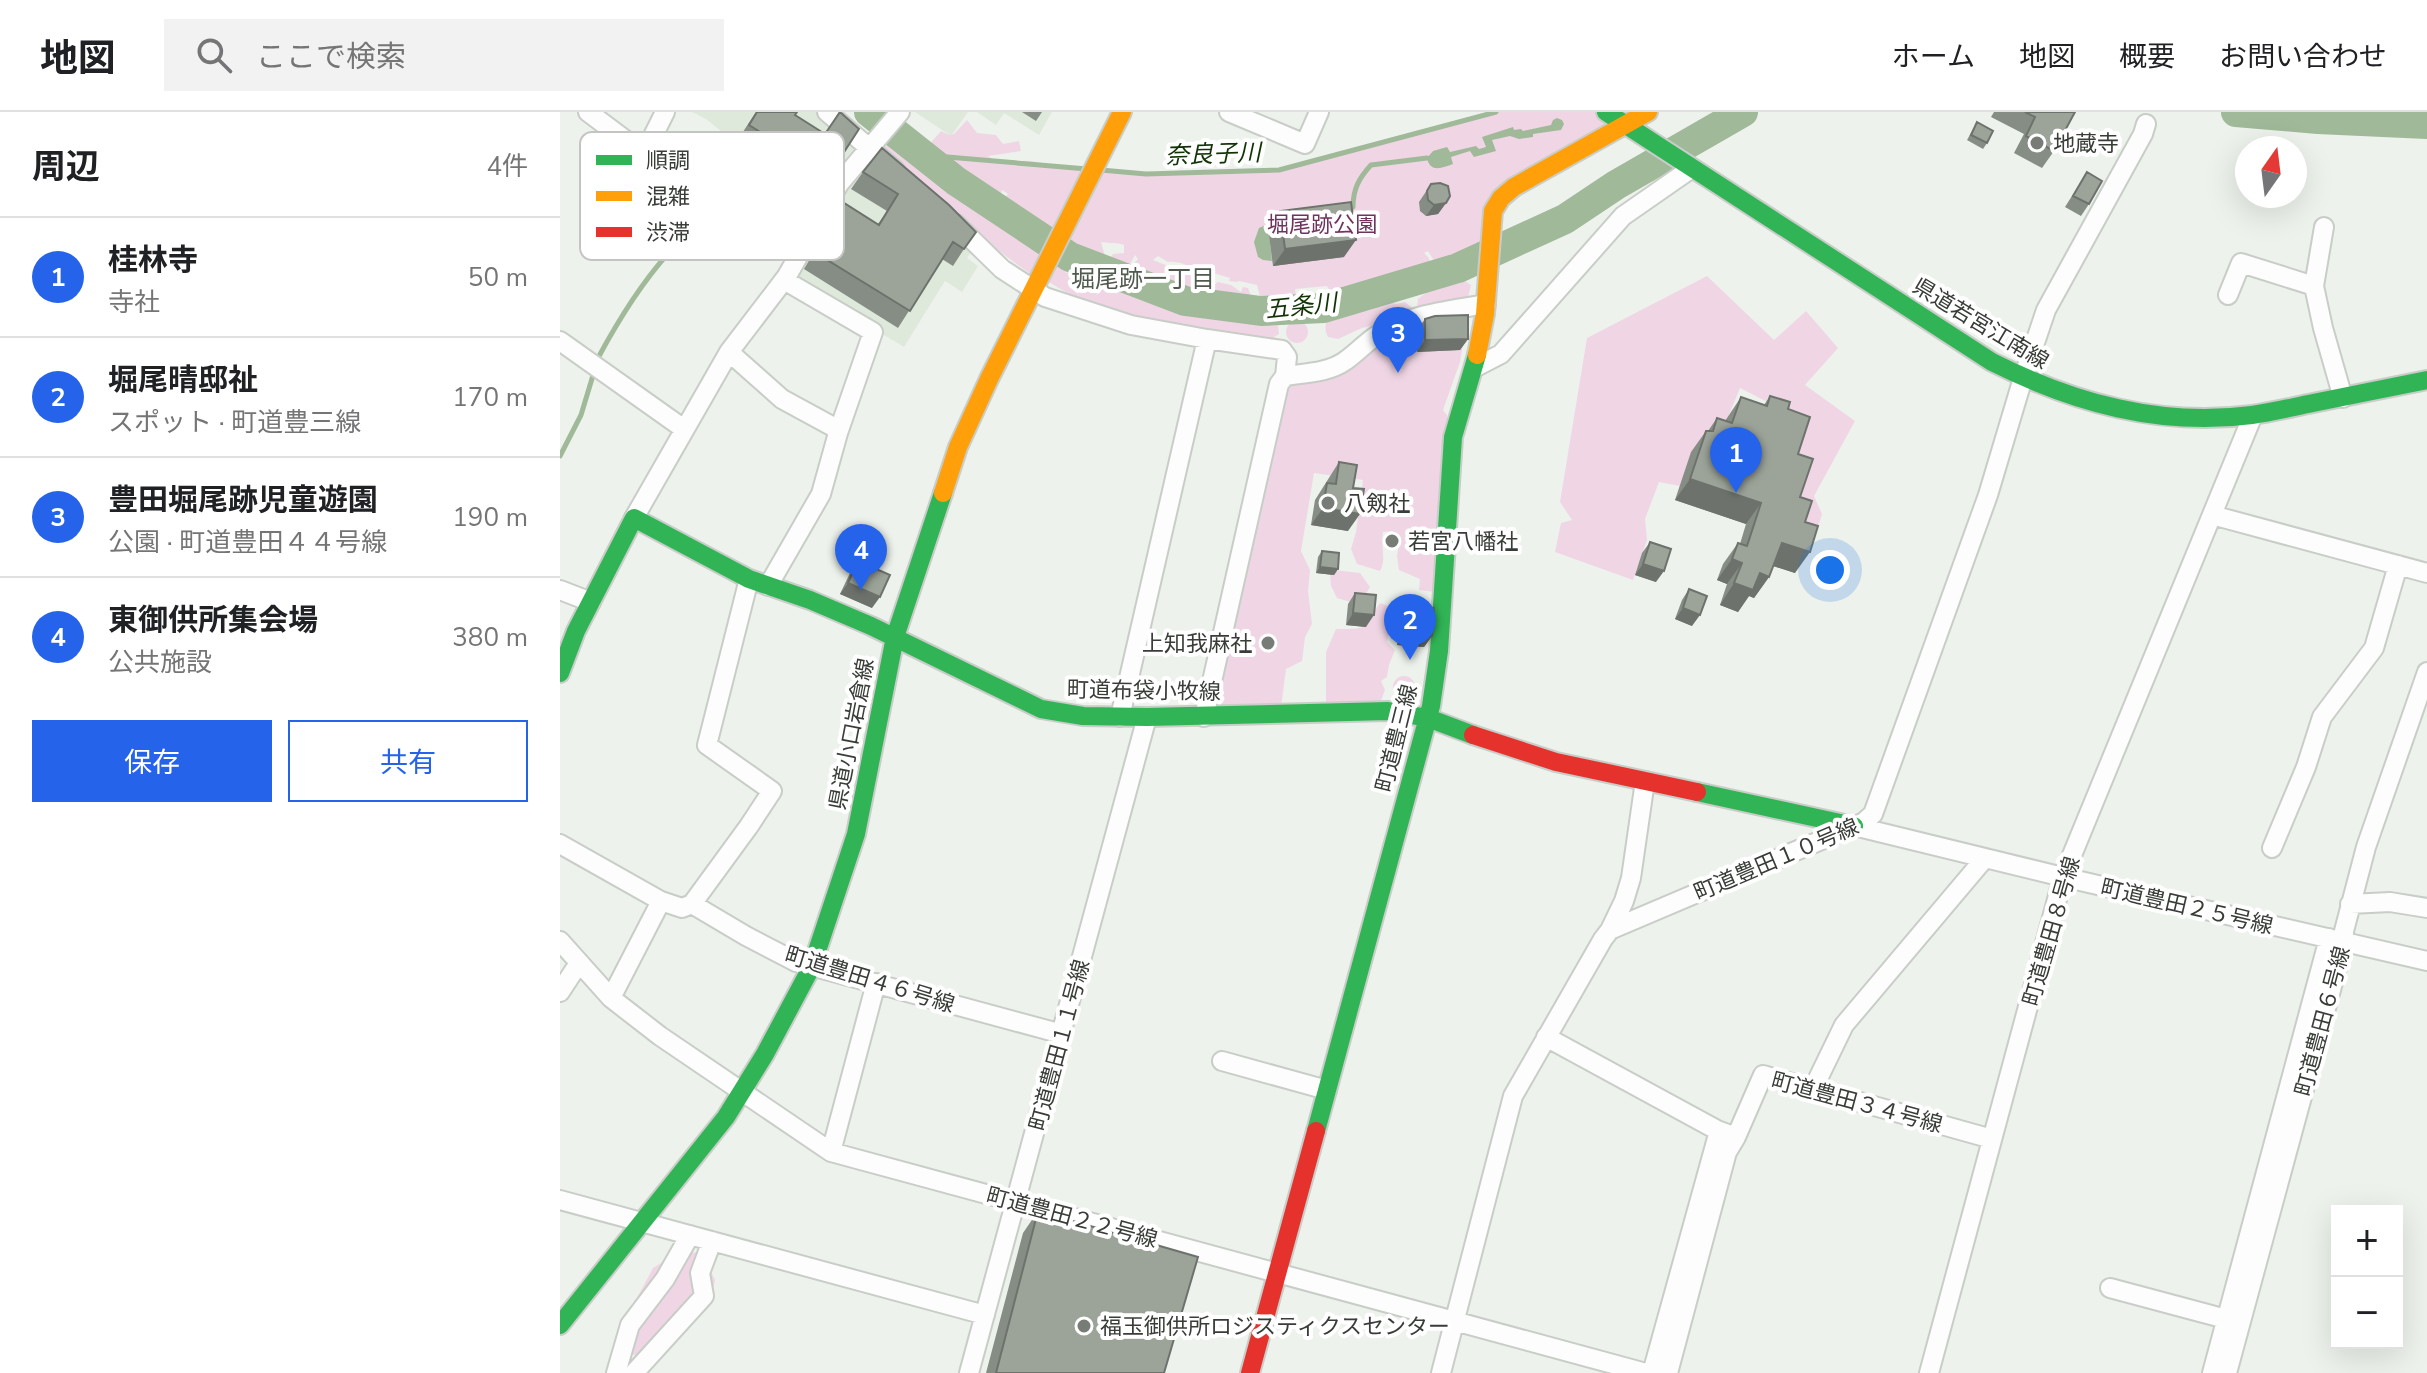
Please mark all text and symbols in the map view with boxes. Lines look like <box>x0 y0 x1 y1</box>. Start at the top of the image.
search box <box>164 19 724 91</box>
text: 地図 <box>40 33 116 84</box>
icon: search <box>192 33 236 77</box>
text: ここで検索 <box>256 37 406 78</box>
text: ホーム <box>1892 38 1975 76</box>
text: 地図 <box>2019 38 2075 76</box>
text: 概要 <box>2119 38 2175 76</box>
text: お問い合わせ <box>2219 38 2387 76</box>
place label: 地蔵寺 <box>2053 129 2119 159</box>
legend <box>580 132 844 260</box>
marker: 地蔵寺 <box>2028 134 2046 152</box>
water label: 奈良子川 <box>1164 136 1265 172</box>
north arrow <box>2235 136 2307 208</box>
text: 周辺 <box>32 144 100 190</box>
text: 順調 <box>646 146 690 176</box>
text: 4件 <box>486 149 528 184</box>
text: 混雑 <box>646 182 690 212</box>
park label: 堀尾跡公園 <box>1267 210 1377 240</box>
text: 渋滞 <box>646 218 690 248</box>
text: 桂林寺 <box>108 240 198 281</box>
text: 1 <box>50 260 66 295</box>
text: 50 m <box>468 260 528 295</box>
district label: 堀尾跡一丁目 <box>1071 263 1215 295</box>
street label: 県道若宮江南線 <box>1907 271 2054 376</box>
text: 寺社 <box>108 285 160 320</box>
water label: 五条川 <box>1264 286 1341 326</box>
pin: 3 <box>1372 307 1424 373</box>
text: 堀尾晴邸祉 <box>108 360 258 401</box>
text: 2 <box>50 380 66 415</box>
text: 170 m <box>452 380 528 415</box>
text: スポット · 町道豊三線 <box>108 405 361 440</box>
pin: 1 <box>1710 427 1762 493</box>
text: 豊田堀尾跡児童遊園 <box>108 480 378 521</box>
place label: 八剱社 <box>1344 489 1410 519</box>
marker: 八剱社 <box>1319 494 1337 512</box>
text: 3 <box>50 500 66 535</box>
text: 190 m <box>452 500 528 535</box>
pin: 4 <box>835 524 887 590</box>
text: 公園 · 町道豊田４４号線 <box>108 525 387 560</box>
place label: 若宮八幡社 <box>1408 527 1518 557</box>
marker: 若宮八幡社 <box>1383 532 1401 550</box>
your location <box>1810 550 1850 590</box>
pin: 2 <box>1384 594 1436 660</box>
text: 東御供所集会場 <box>108 600 318 641</box>
text: 4 <box>50 620 66 655</box>
text: 380 m <box>452 620 528 655</box>
place label: 上知我麻社 <box>1142 629 1252 659</box>
marker: 上知我麻社 <box>1259 634 1277 652</box>
text: 公共施設 <box>108 645 212 680</box>
street label: 県道小口岩倉線 <box>823 656 881 813</box>
street label: 町道布袋小牧線 <box>1067 675 1221 707</box>
street label: 町道豊三線 <box>1369 681 1425 795</box>
button: 保存 <box>32 720 272 802</box>
button: 共有 <box>288 720 528 802</box>
street label: 町道豊田１０号線 <box>1690 812 1863 908</box>
street label: 町道豊田８号線 <box>2016 853 2088 1009</box>
street label: 町道豊田２５号線 <box>2098 873 2276 941</box>
street label: 町道豊田４６号線 <box>781 940 958 1020</box>
street label: 町道豊田６号線 <box>2289 943 2357 1100</box>
street label: 町道豊田１１号線 <box>1023 956 1097 1134</box>
street label: 町道豊田３４号線 <box>1768 1066 1946 1140</box>
street label: 町道豊田２２号線 <box>983 1181 1161 1255</box>
map controls <box>2331 1205 2403 1349</box>
button: + <box>2331 1205 2403 1277</box>
button: − <box>2331 1277 2403 1349</box>
place label: 福玉御供所ロジスティクスセンター <box>1100 1312 1450 1342</box>
marker: 福玉御供所ロジスティクスセンター <box>1075 1317 1093 1335</box>

